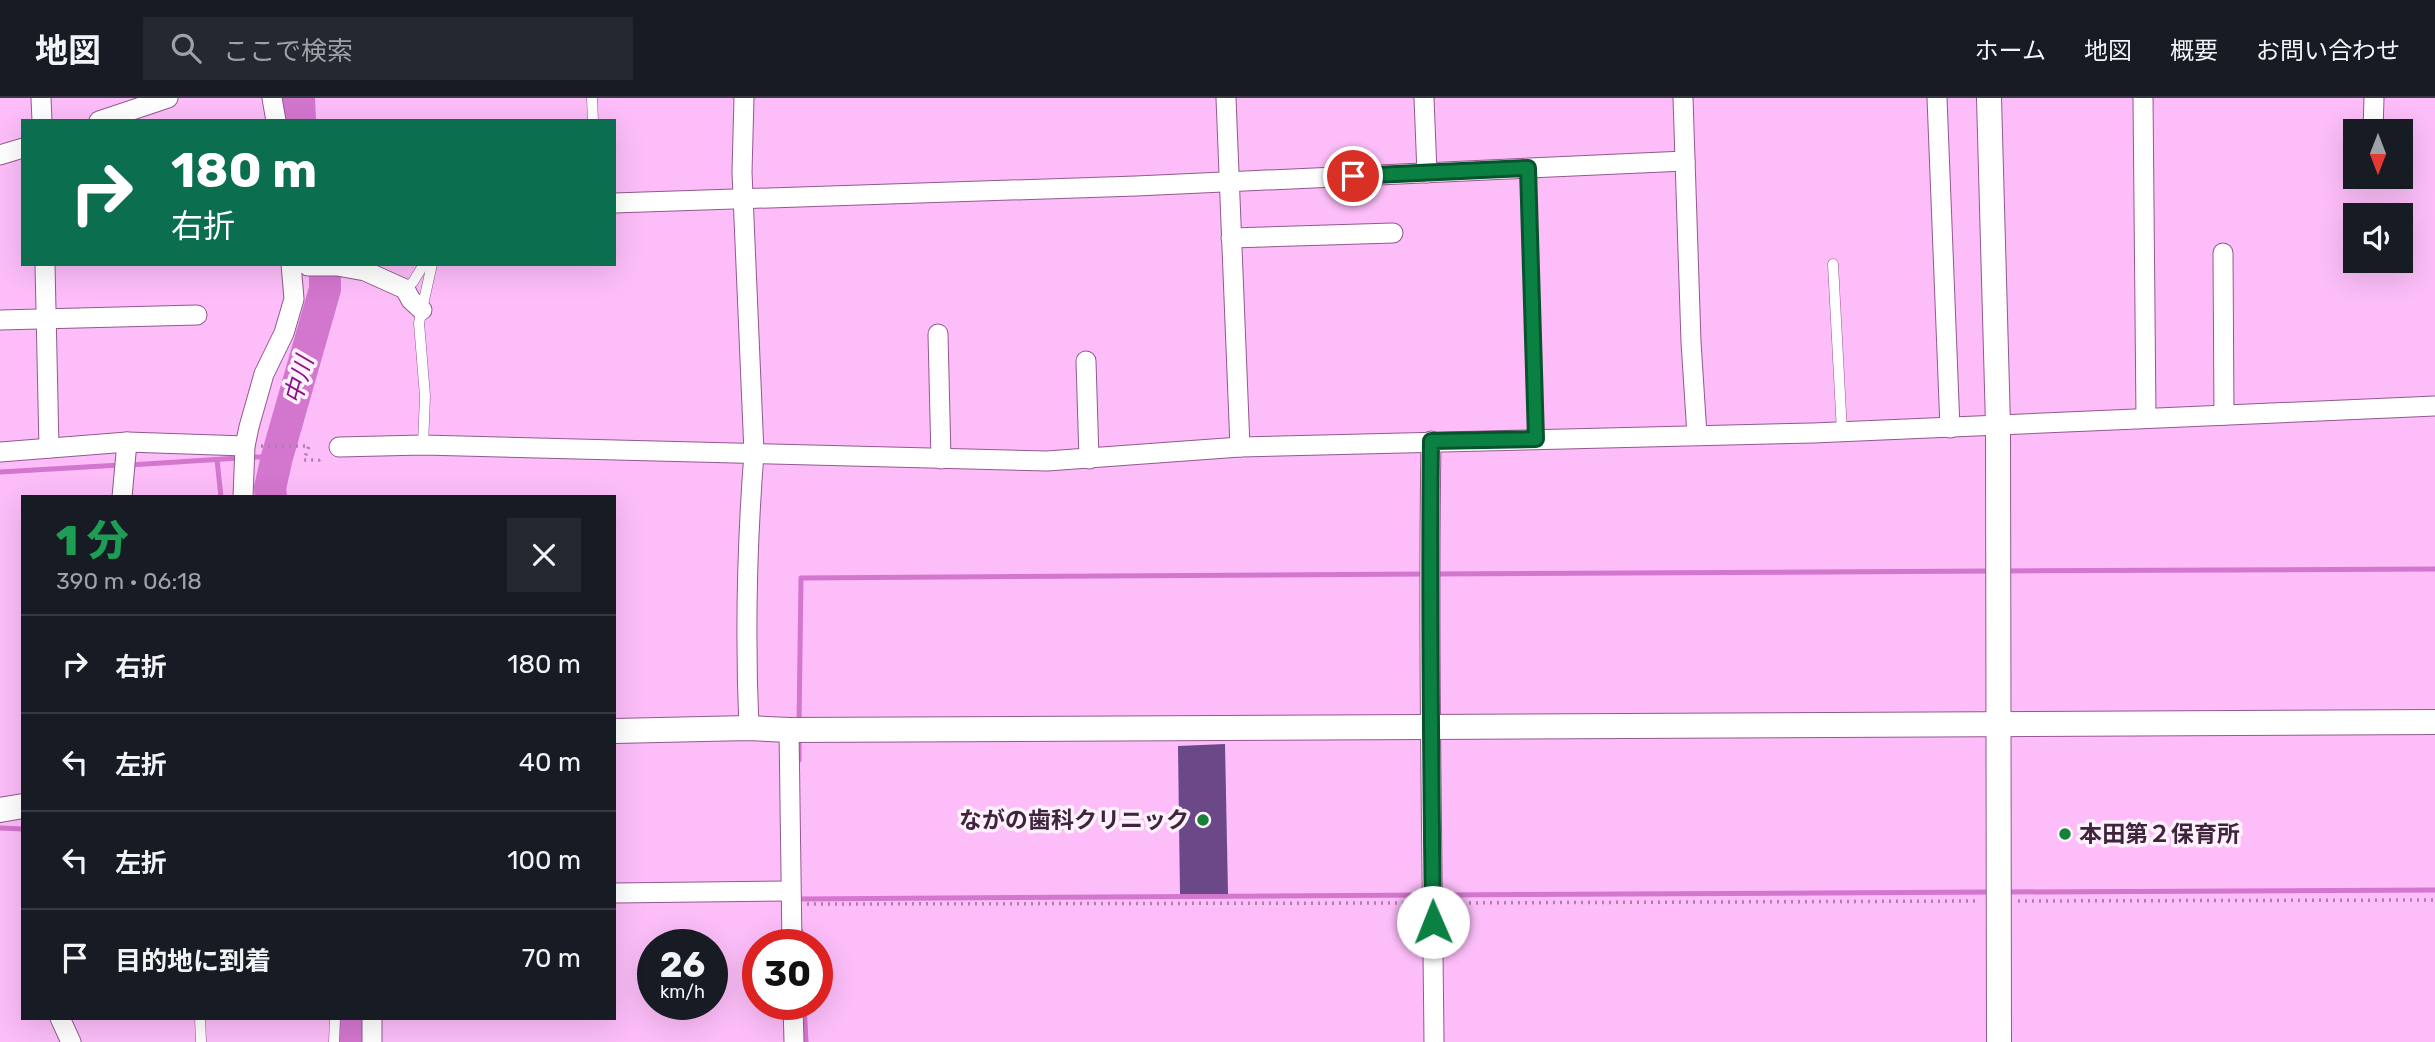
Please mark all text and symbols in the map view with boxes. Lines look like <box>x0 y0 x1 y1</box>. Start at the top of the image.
search box <box>143 17 633 80</box>
icon: search <box>167 29 205 67</box>
text: 地図 <box>35 31 101 70</box>
text: ここで検索 <box>223 36 353 67</box>
text: ホーム <box>1975 37 2046 65</box>
text: 地図 <box>2084 37 2132 65</box>
text: 概要 <box>2170 37 2218 65</box>
text: お問い合わせ <box>2256 37 2400 65</box>
north arrow <box>2343 119 2413 189</box>
map controls <box>2343 119 2413 273</box>
text: 180 m <box>171 141 317 199</box>
pin <box>1323 146 1383 206</box>
icon: right <box>56 147 147 238</box>
icon: arrive <box>1334 157 1372 195</box>
button: sound <box>2343 203 2413 273</box>
text: 右折 <box>171 207 235 245</box>
water label: 中川 <box>279 350 320 407</box>
text: 1 分 <box>56 516 129 566</box>
button: close <box>507 518 581 592</box>
text: 390 m · 06:18 <box>56 567 202 595</box>
icon: right <box>56 645 94 683</box>
text: 180 m <box>507 649 581 680</box>
text: 右折 <box>115 652 167 683</box>
icon: left <box>56 743 94 781</box>
text: 40 m <box>519 747 581 778</box>
text: 左折 <box>115 750 167 781</box>
place label: ながの歯科クリニック <box>959 806 1189 834</box>
marker: ながの歯科クリニック <box>1195 812 1211 828</box>
place label: 本田第２保育所 <box>2079 820 2240 848</box>
marker: 本田第２保育所 <box>2057 826 2073 842</box>
icon: left <box>56 841 94 879</box>
text: 100 m <box>507 845 581 876</box>
text: 左折 <box>115 848 167 879</box>
position arrow <box>1396 885 1470 959</box>
speed limit sign: 30 <box>742 929 833 1020</box>
icon: arrive <box>56 939 94 977</box>
text: 70 m <box>522 943 581 974</box>
text: 26 <box>660 944 705 986</box>
text: 目的地に到着 <box>115 946 271 977</box>
text: km/h <box>660 981 705 1003</box>

